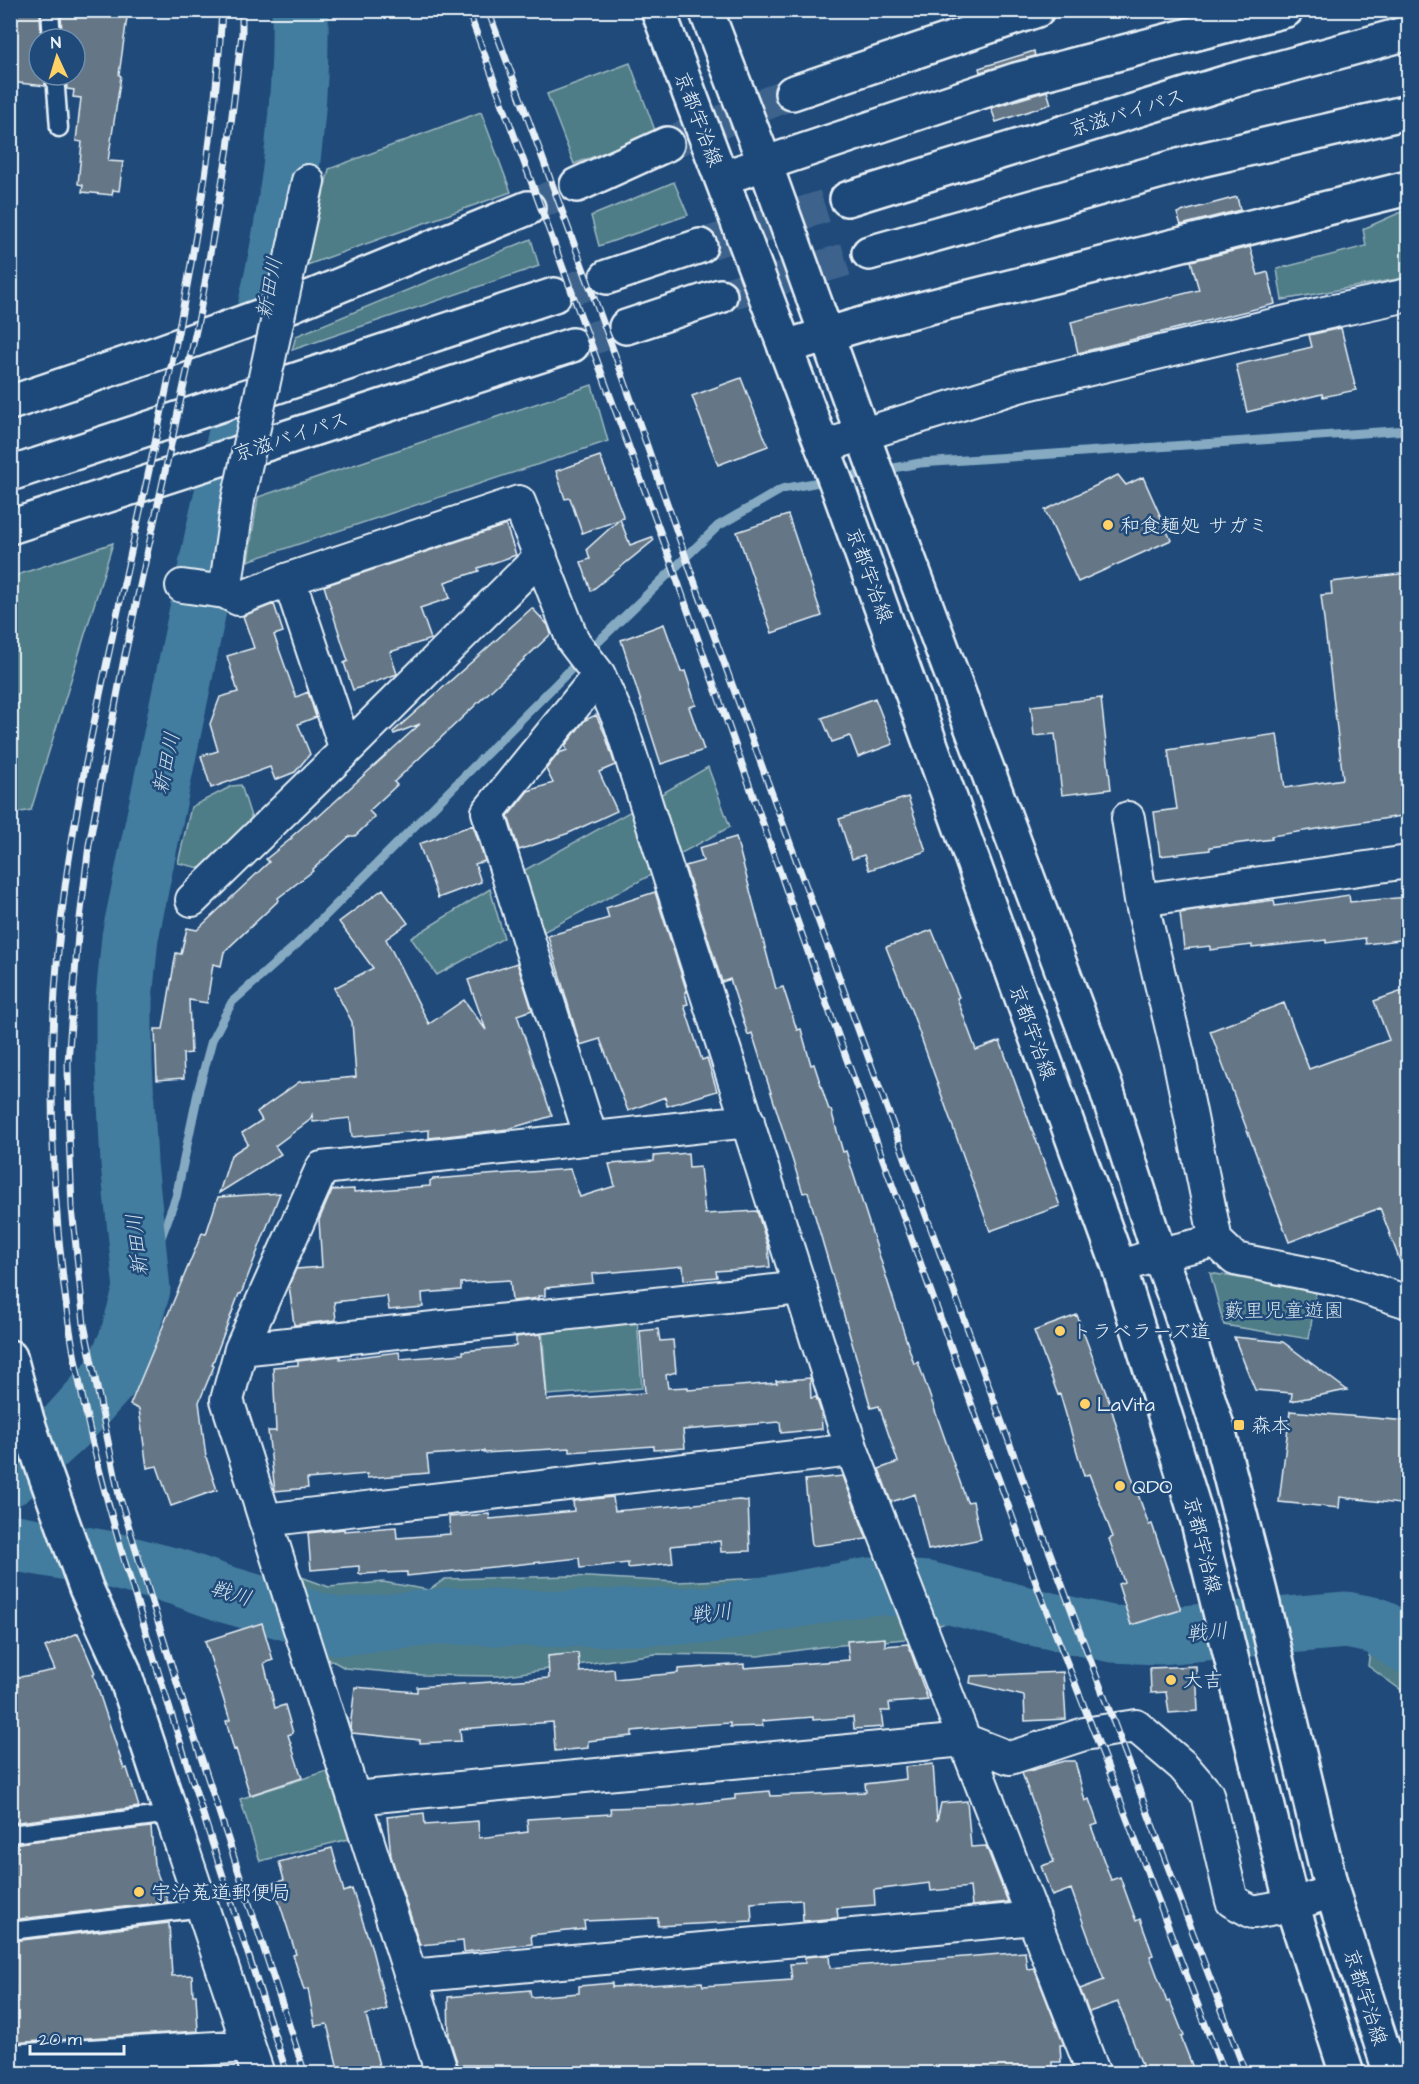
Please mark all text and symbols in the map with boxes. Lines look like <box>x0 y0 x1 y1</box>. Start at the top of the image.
north arrow <box>27 27 87 87</box>
text: N <box>50 32 62 54</box>
street label: 京都宇治線 <box>667 68 729 171</box>
street label: 京滋バイパス <box>1066 82 1189 144</box>
water label: 新田川 <box>249 254 290 322</box>
street label: 京滋バイパス <box>230 405 353 469</box>
place label: 和食麺処 サガミ <box>1120 512 1268 540</box>
marker: 和食麺処 サガミ <box>1101 518 1115 532</box>
street label: 京都宇治線 <box>839 524 899 627</box>
water label: 新田川 <box>146 729 187 797</box>
street label: 京都宇治線 <box>1002 981 1062 1084</box>
water label: 新田川 <box>120 1212 155 1278</box>
park label: 藪里児童遊園 <box>1224 1297 1344 1325</box>
place label: トラベラーズ道 <box>1072 1318 1210 1346</box>
marker: トラベラーズ道 <box>1053 1324 1067 1338</box>
place label: LaVita <box>1097 1391 1155 1419</box>
marker: LaVita <box>1078 1397 1092 1411</box>
place label: 森本 <box>1251 1412 1291 1440</box>
marker: 森本 <box>1232 1418 1246 1432</box>
place label: QDO <box>1132 1473 1173 1501</box>
marker: QDO <box>1113 1479 1127 1493</box>
street label: 京都宇治線 <box>1176 1493 1228 1597</box>
water label: 戦川 <box>207 1573 255 1613</box>
water label: 戦川 <box>689 1597 733 1630</box>
water label: 戦川 <box>1185 1616 1229 1649</box>
place label: 大吉 <box>1183 1667 1223 1695</box>
marker: 大吉 <box>1164 1673 1178 1687</box>
place label: 宇治菟道郵便局 <box>151 1879 291 1907</box>
marker: 宇治菟道郵便局 <box>132 1885 146 1899</box>
street label: 京都宇治線 <box>1336 1945 1394 2049</box>
scale bar <box>30 2018 124 2056</box>
text: 20 m <box>39 2027 82 2052</box>

